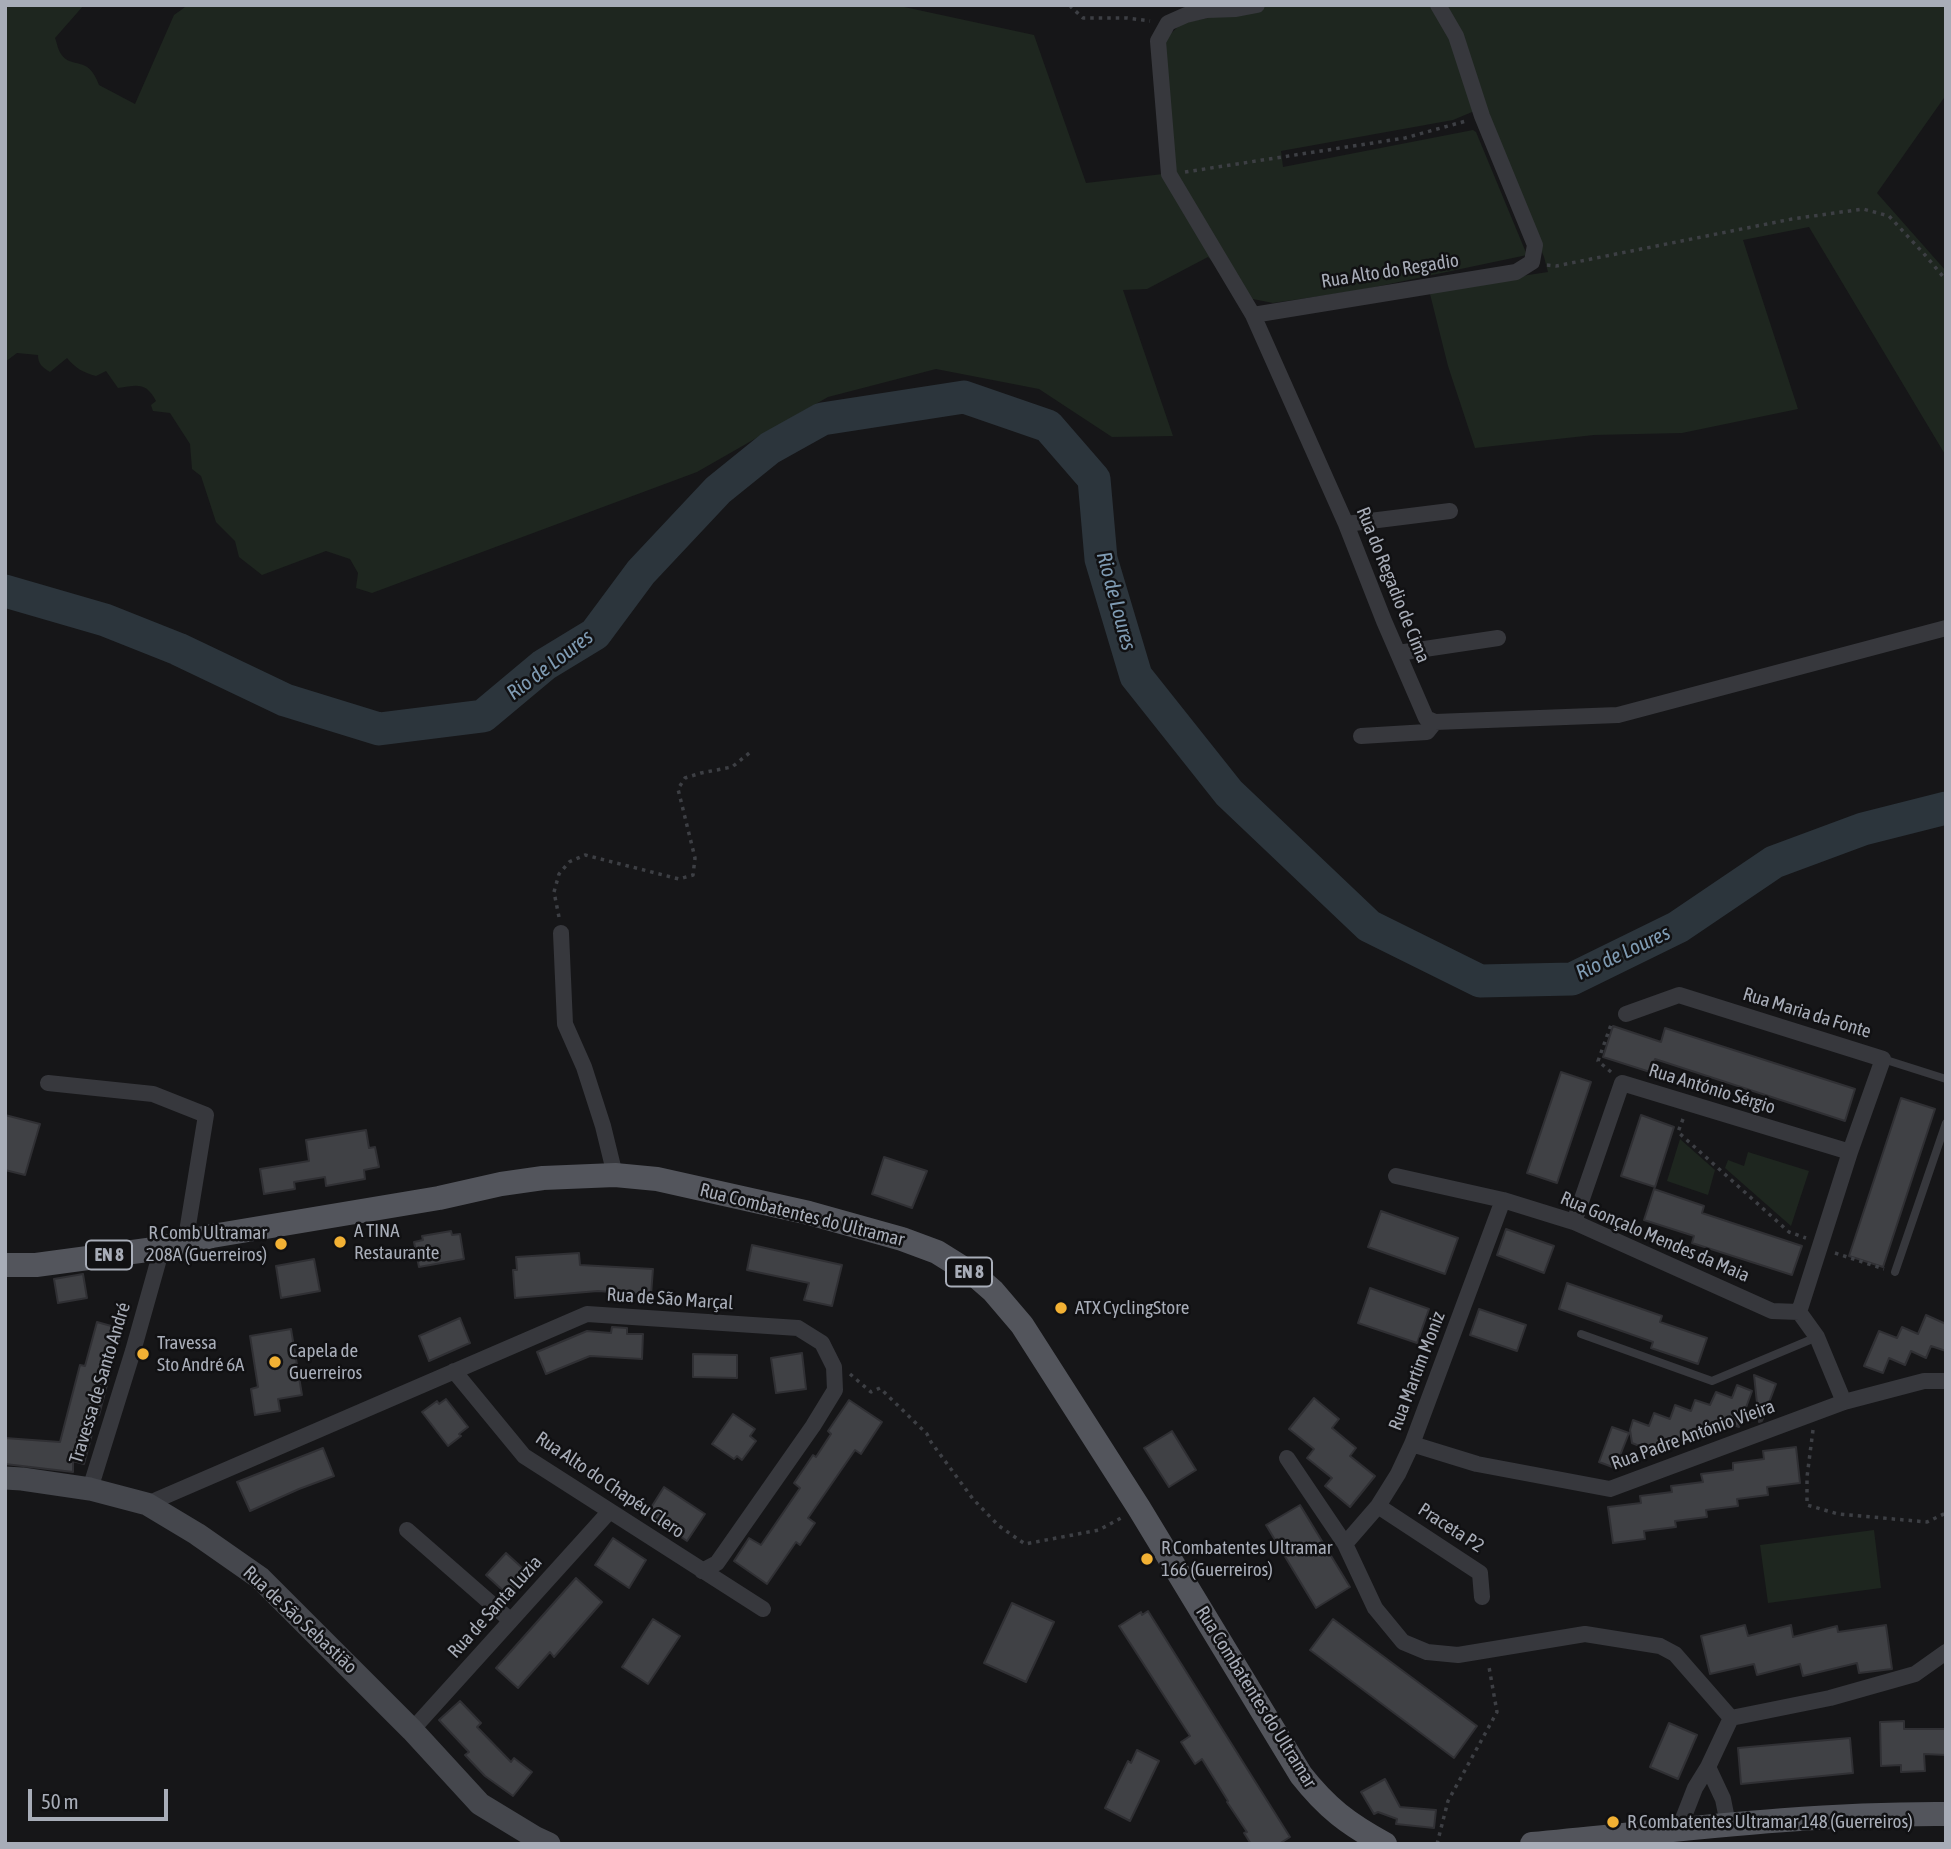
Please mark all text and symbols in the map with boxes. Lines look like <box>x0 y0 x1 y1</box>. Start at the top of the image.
street label: Rua Alto do Regadio <box>1320 249 1460 293</box>
street label: Rua do Regadio de Cima <box>1351 504 1435 666</box>
water label: Rio de Loures <box>1091 549 1141 653</box>
water label: Rio de Loures <box>502 625 598 705</box>
water label: Rio de Loures <box>1572 920 1674 986</box>
street label: Rua Maria da Fonte <box>1740 983 1874 1043</box>
street label: Rua António Sérgio <box>1646 1059 1778 1119</box>
street label: Rua Combatentes do Ultramar <box>697 1179 907 1251</box>
street label: Rua Gonçalo Mendes da Maia <box>1557 1187 1753 1287</box>
place label: A TINA Restaurante <box>354 1220 439 1264</box>
place label: R Comb Ultramar 208A (Guerreiros) <box>146 1222 267 1266</box>
marker: A TINA Restaurante <box>332 1234 348 1250</box>
marker: R Comb Ultramar 208A (Guerreiros) <box>273 1236 289 1252</box>
road number: EN 8 <box>86 1240 132 1270</box>
road number: EN 8 <box>946 1258 992 1287</box>
street label: Rua de São Marçal <box>606 1283 734 1315</box>
place label: ATX CyclingStore <box>1075 1297 1189 1319</box>
street label: Travessa de Santo André <box>65 1300 135 1466</box>
marker: ATX CyclingStore <box>1053 1300 1069 1316</box>
street label: Rua Martim Moniz <box>1384 1308 1450 1434</box>
place label: Travessa Sto André 6A <box>157 1332 244 1376</box>
place label: Capela de Guerreiros <box>289 1340 362 1384</box>
marker: Travessa Sto André 6A <box>135 1346 151 1362</box>
marker: Capela de Guerreiros <box>267 1354 283 1370</box>
street label: Rua Padre António Vieira <box>1608 1395 1778 1475</box>
street label: Rua Alto do Chapéu Clero <box>531 1427 689 1543</box>
street label: Praceta P2 <box>1414 1498 1488 1558</box>
place label: R Combatentes Ultramar 166 (Guerreiros) <box>1161 1537 1332 1581</box>
street label: Rua de Santa Luzia <box>443 1551 547 1663</box>
marker: R Combatentes Ultramar 166 (Guerreiros) <box>1139 1551 1155 1567</box>
street label: Rua de São Sebastião <box>238 1561 362 1679</box>
street label: Rua Combatentes do Ultramar <box>1191 1602 1321 1792</box>
scale bar <box>32 1776 172 1820</box>
text: 50 m <box>41 1789 79 1813</box>
place label: R Combatentes Ultramar 148 (Guerreiros) <box>1627 1811 1913 1833</box>
marker: R Combatentes Ultramar 148 (Guerreiros) <box>1605 1814 1621 1830</box>

